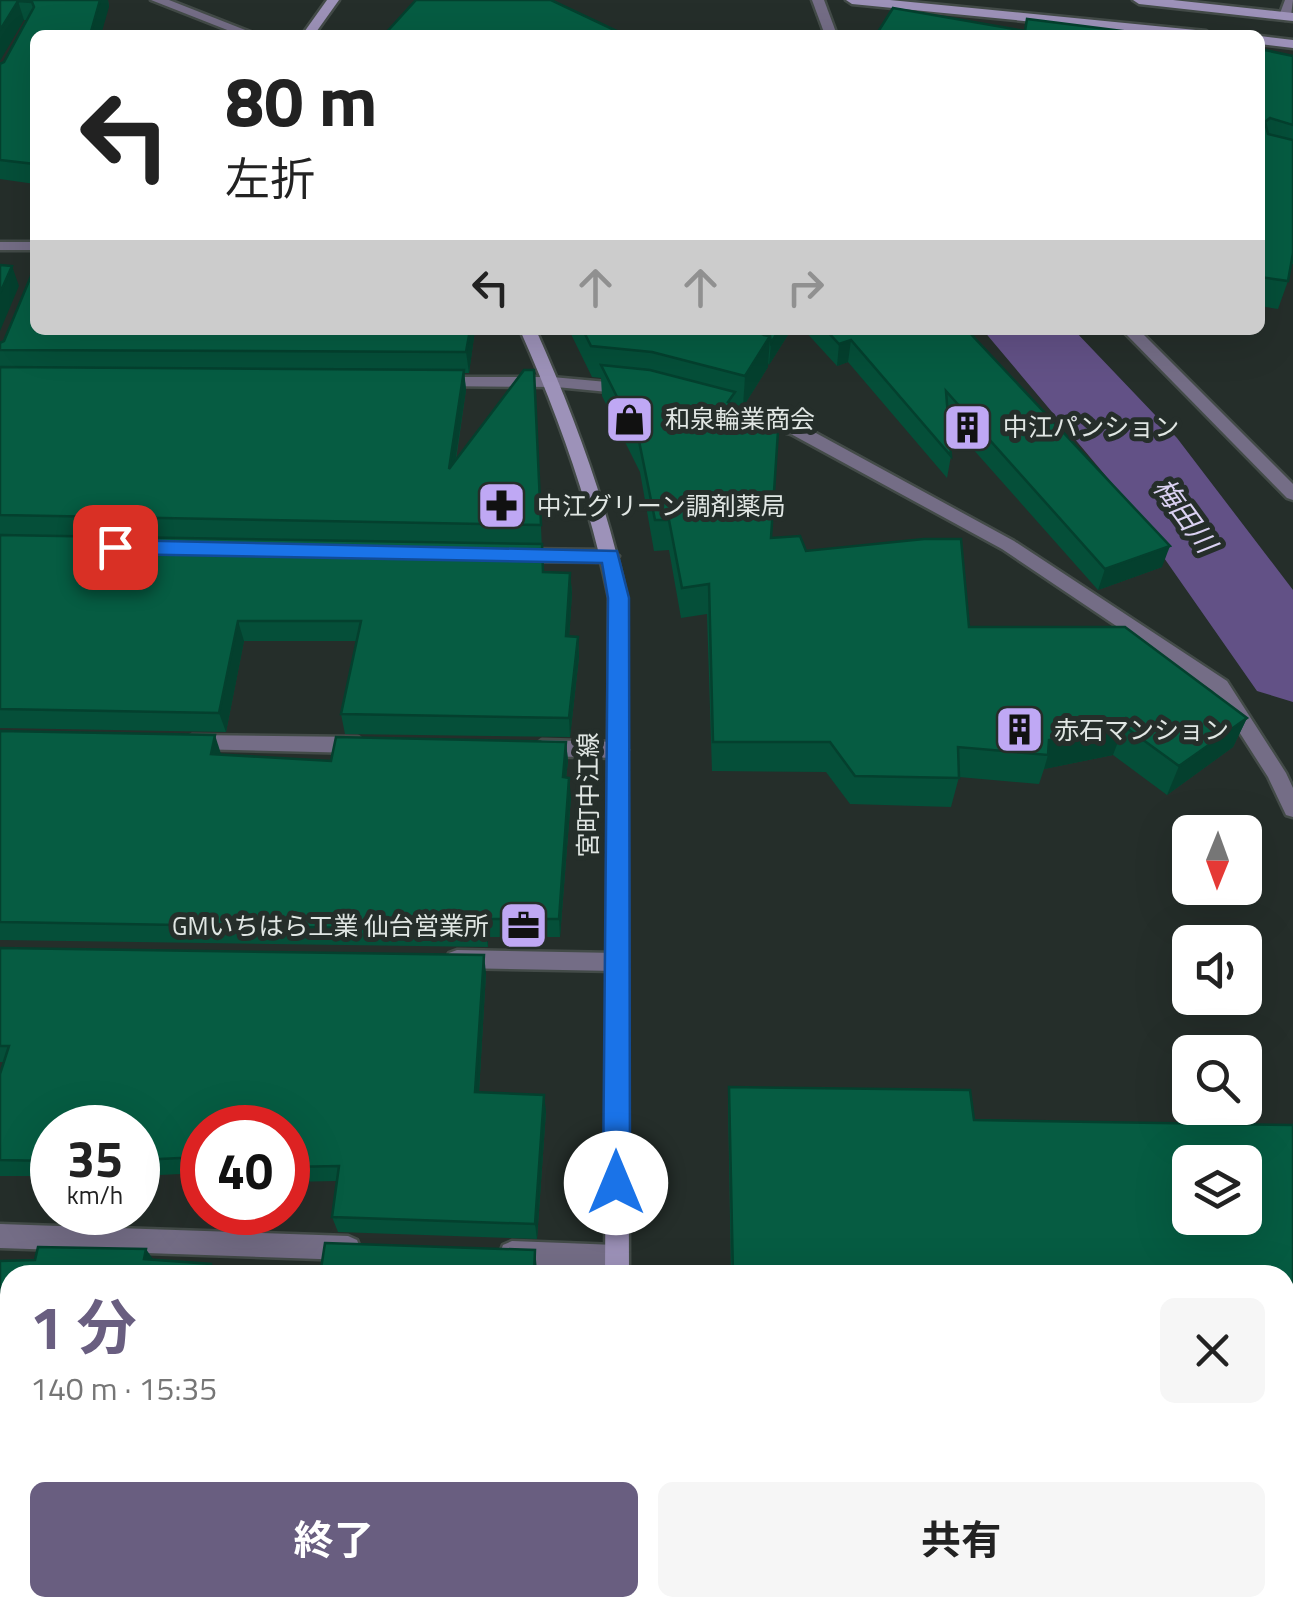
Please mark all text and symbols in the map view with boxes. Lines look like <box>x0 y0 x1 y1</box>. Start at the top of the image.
text: 80 m <box>225 47 378 153</box>
icon: left <box>60 70 190 200</box>
text: 左折 <box>225 144 315 212</box>
icon: left <box>463 260 518 315</box>
icon: ahead <box>568 260 623 315</box>
icon: ahead <box>673 260 728 315</box>
icon: right <box>778 260 833 315</box>
shop icon: 和泉輪業商会 <box>604 393 656 445</box>
place label: 和泉輪業商会 <box>665 400 815 438</box>
building icon: 中江パンション <box>942 401 994 453</box>
place label: 中江パンション <box>1003 408 1179 446</box>
water label: 梅田川 <box>1143 468 1229 564</box>
pharmacy icon: 中江グリーン調剤薬局 <box>476 480 528 532</box>
place label: 中江グリーン調剤薬局 <box>537 487 786 525</box>
pin <box>73 505 158 590</box>
icon: arrive <box>88 520 143 575</box>
building icon: 赤石マンション <box>993 704 1045 756</box>
place label: 赤石マンション <box>1054 711 1229 749</box>
street label: 宮町中江線 <box>569 732 607 858</box>
north arrow <box>1172 815 1262 905</box>
map controls <box>1172 815 1262 1235</box>
office icon: GMいちはら工業 仙台営業所 <box>498 900 550 952</box>
place label: GMいちはら工業 仙台営業所 <box>172 907 489 945</box>
button: sound <box>1172 925 1262 1015</box>
button: search <box>1172 1035 1262 1125</box>
speed limit sign: 40 <box>180 1105 310 1235</box>
text: 35 <box>67 1120 123 1196</box>
position arrow <box>564 1131 668 1235</box>
button: layers <box>1172 1145 1262 1235</box>
text: km/h <box>67 1176 123 1214</box>
text: 1 分 <box>30 1281 137 1372</box>
button: close <box>1160 1298 1265 1403</box>
text: 140 m · 15:35 <box>30 1364 217 1412</box>
button: 終了 <box>30 1482 638 1597</box>
button: 共有 <box>658 1482 1265 1597</box>

